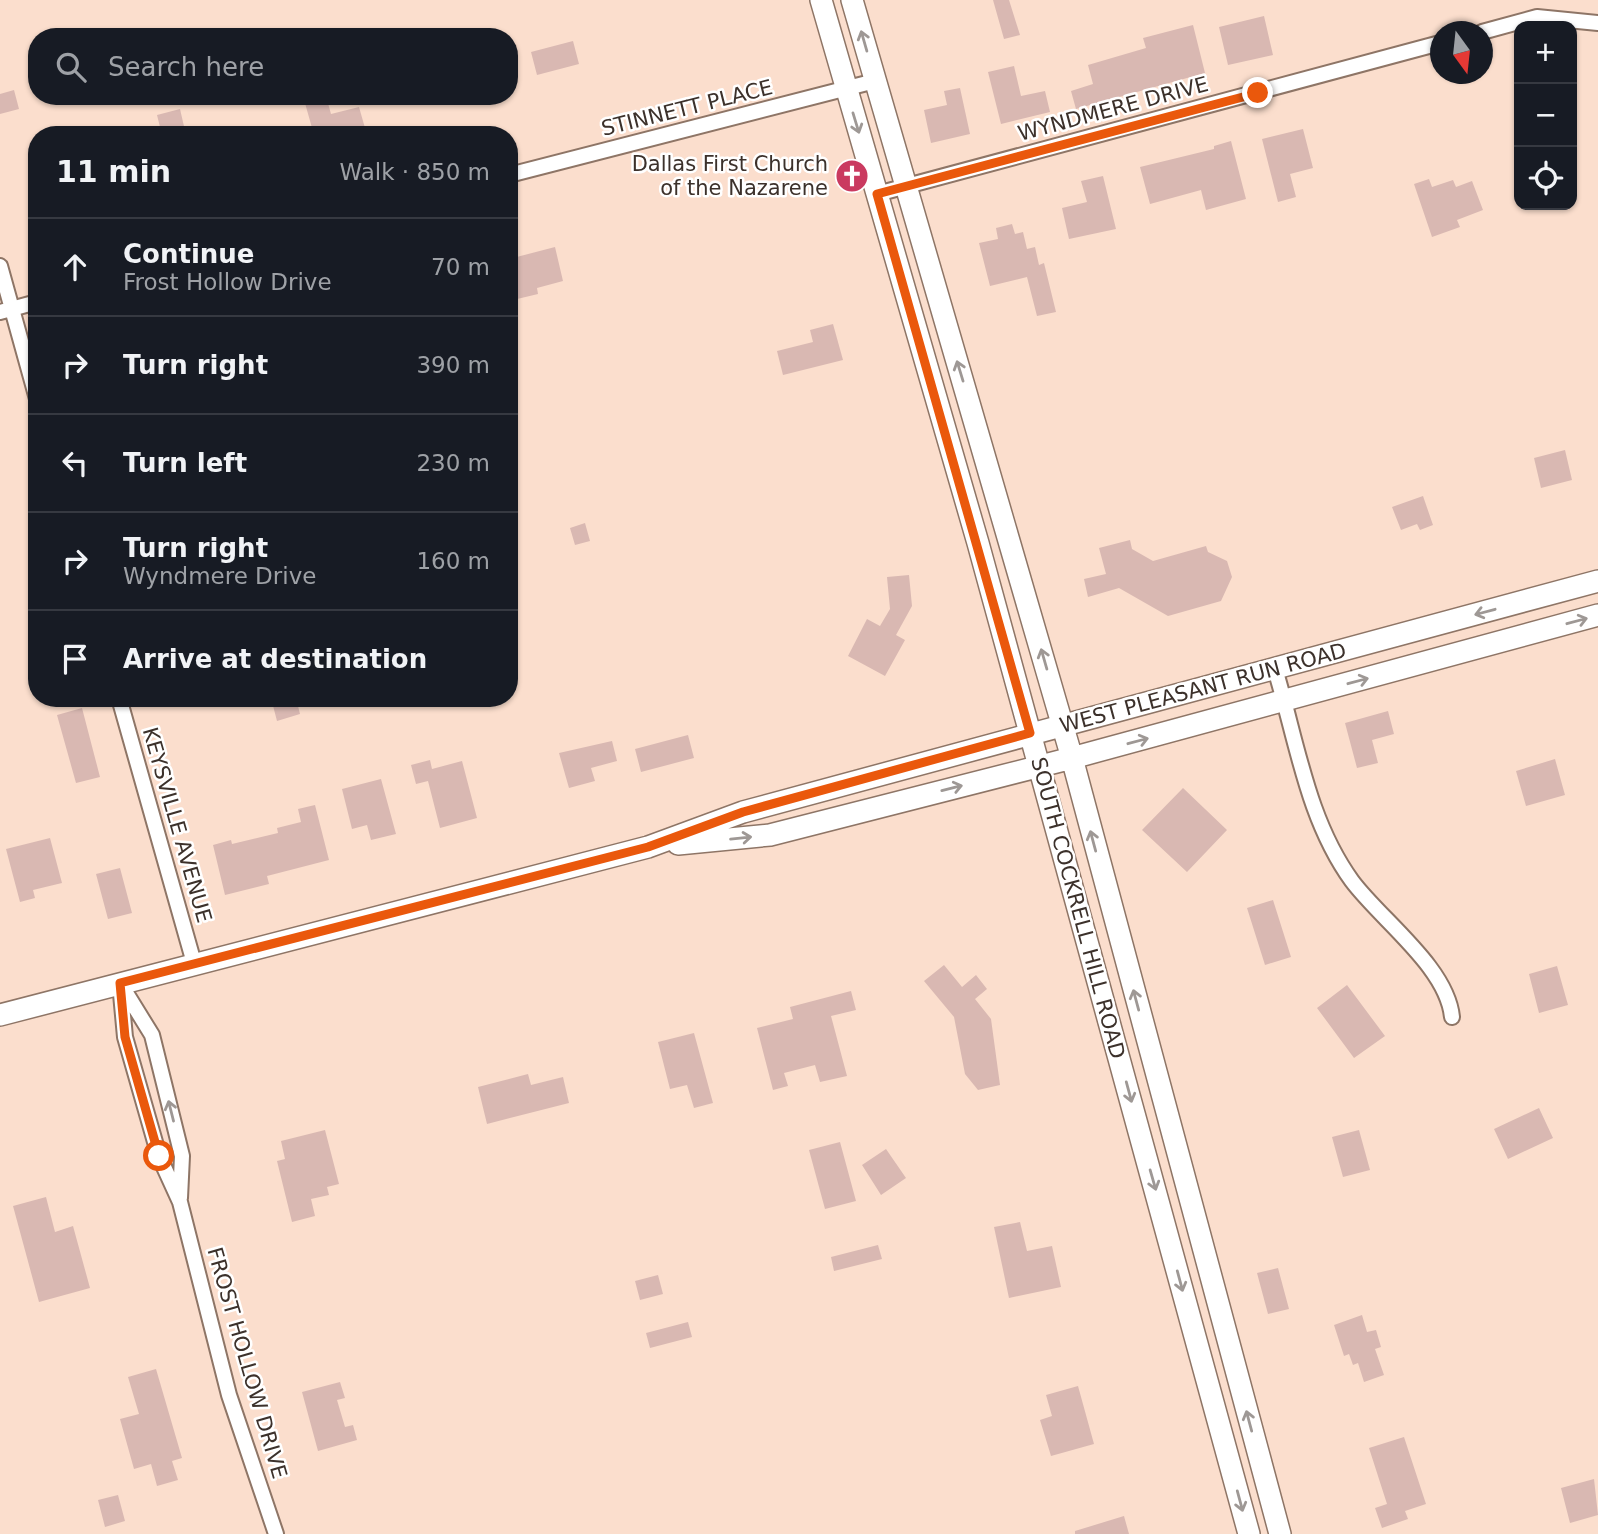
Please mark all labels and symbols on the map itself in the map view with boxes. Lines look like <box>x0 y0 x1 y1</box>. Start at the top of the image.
north arrow <box>1430 21 1493 84</box>
one-way arrow <box>856 30 869 52</box>
street label: WYNDMERE DRIVE <box>1015 72 1211 146</box>
street label: STINNETT PLACE <box>599 75 775 141</box>
route end <box>1242 77 1273 108</box>
one-way arrow <box>850 112 863 134</box>
place label: Dallas First Church of the Nazarene <box>632 152 828 200</box>
church icon: Dallas First Church of the Nazarene <box>833 157 871 195</box>
one-way arrow <box>953 361 966 383</box>
one-way arrow <box>1474 606 1497 619</box>
one-way arrow <box>1565 614 1588 627</box>
street label: WEST PLEASANT RUN ROAD <box>1057 638 1349 738</box>
one-way arrow <box>1037 649 1050 671</box>
one-way arrow <box>1346 674 1368 687</box>
street label: KEYSVILLE AVENUE <box>138 725 216 925</box>
one-way arrow <box>1127 733 1149 746</box>
street label: SOUTH COCKRELL HILL ROAD <box>1026 754 1130 1062</box>
one-way arrow <box>941 781 963 794</box>
one-way arrow <box>729 831 752 844</box>
one-way arrow <box>1086 831 1099 853</box>
one-way arrow <box>1129 989 1142 1011</box>
one-way arrow <box>1123 1081 1136 1103</box>
one-way arrow <box>164 1100 177 1123</box>
route start <box>143 1140 174 1171</box>
one-way arrow <box>1147 1168 1160 1191</box>
street label: FROST HOLLOW DRIVE <box>202 1245 292 1481</box>
one-way arrow <box>1174 1269 1187 1292</box>
one-way arrow <box>1242 1410 1255 1433</box>
one-way arrow <box>1234 1489 1247 1511</box>

